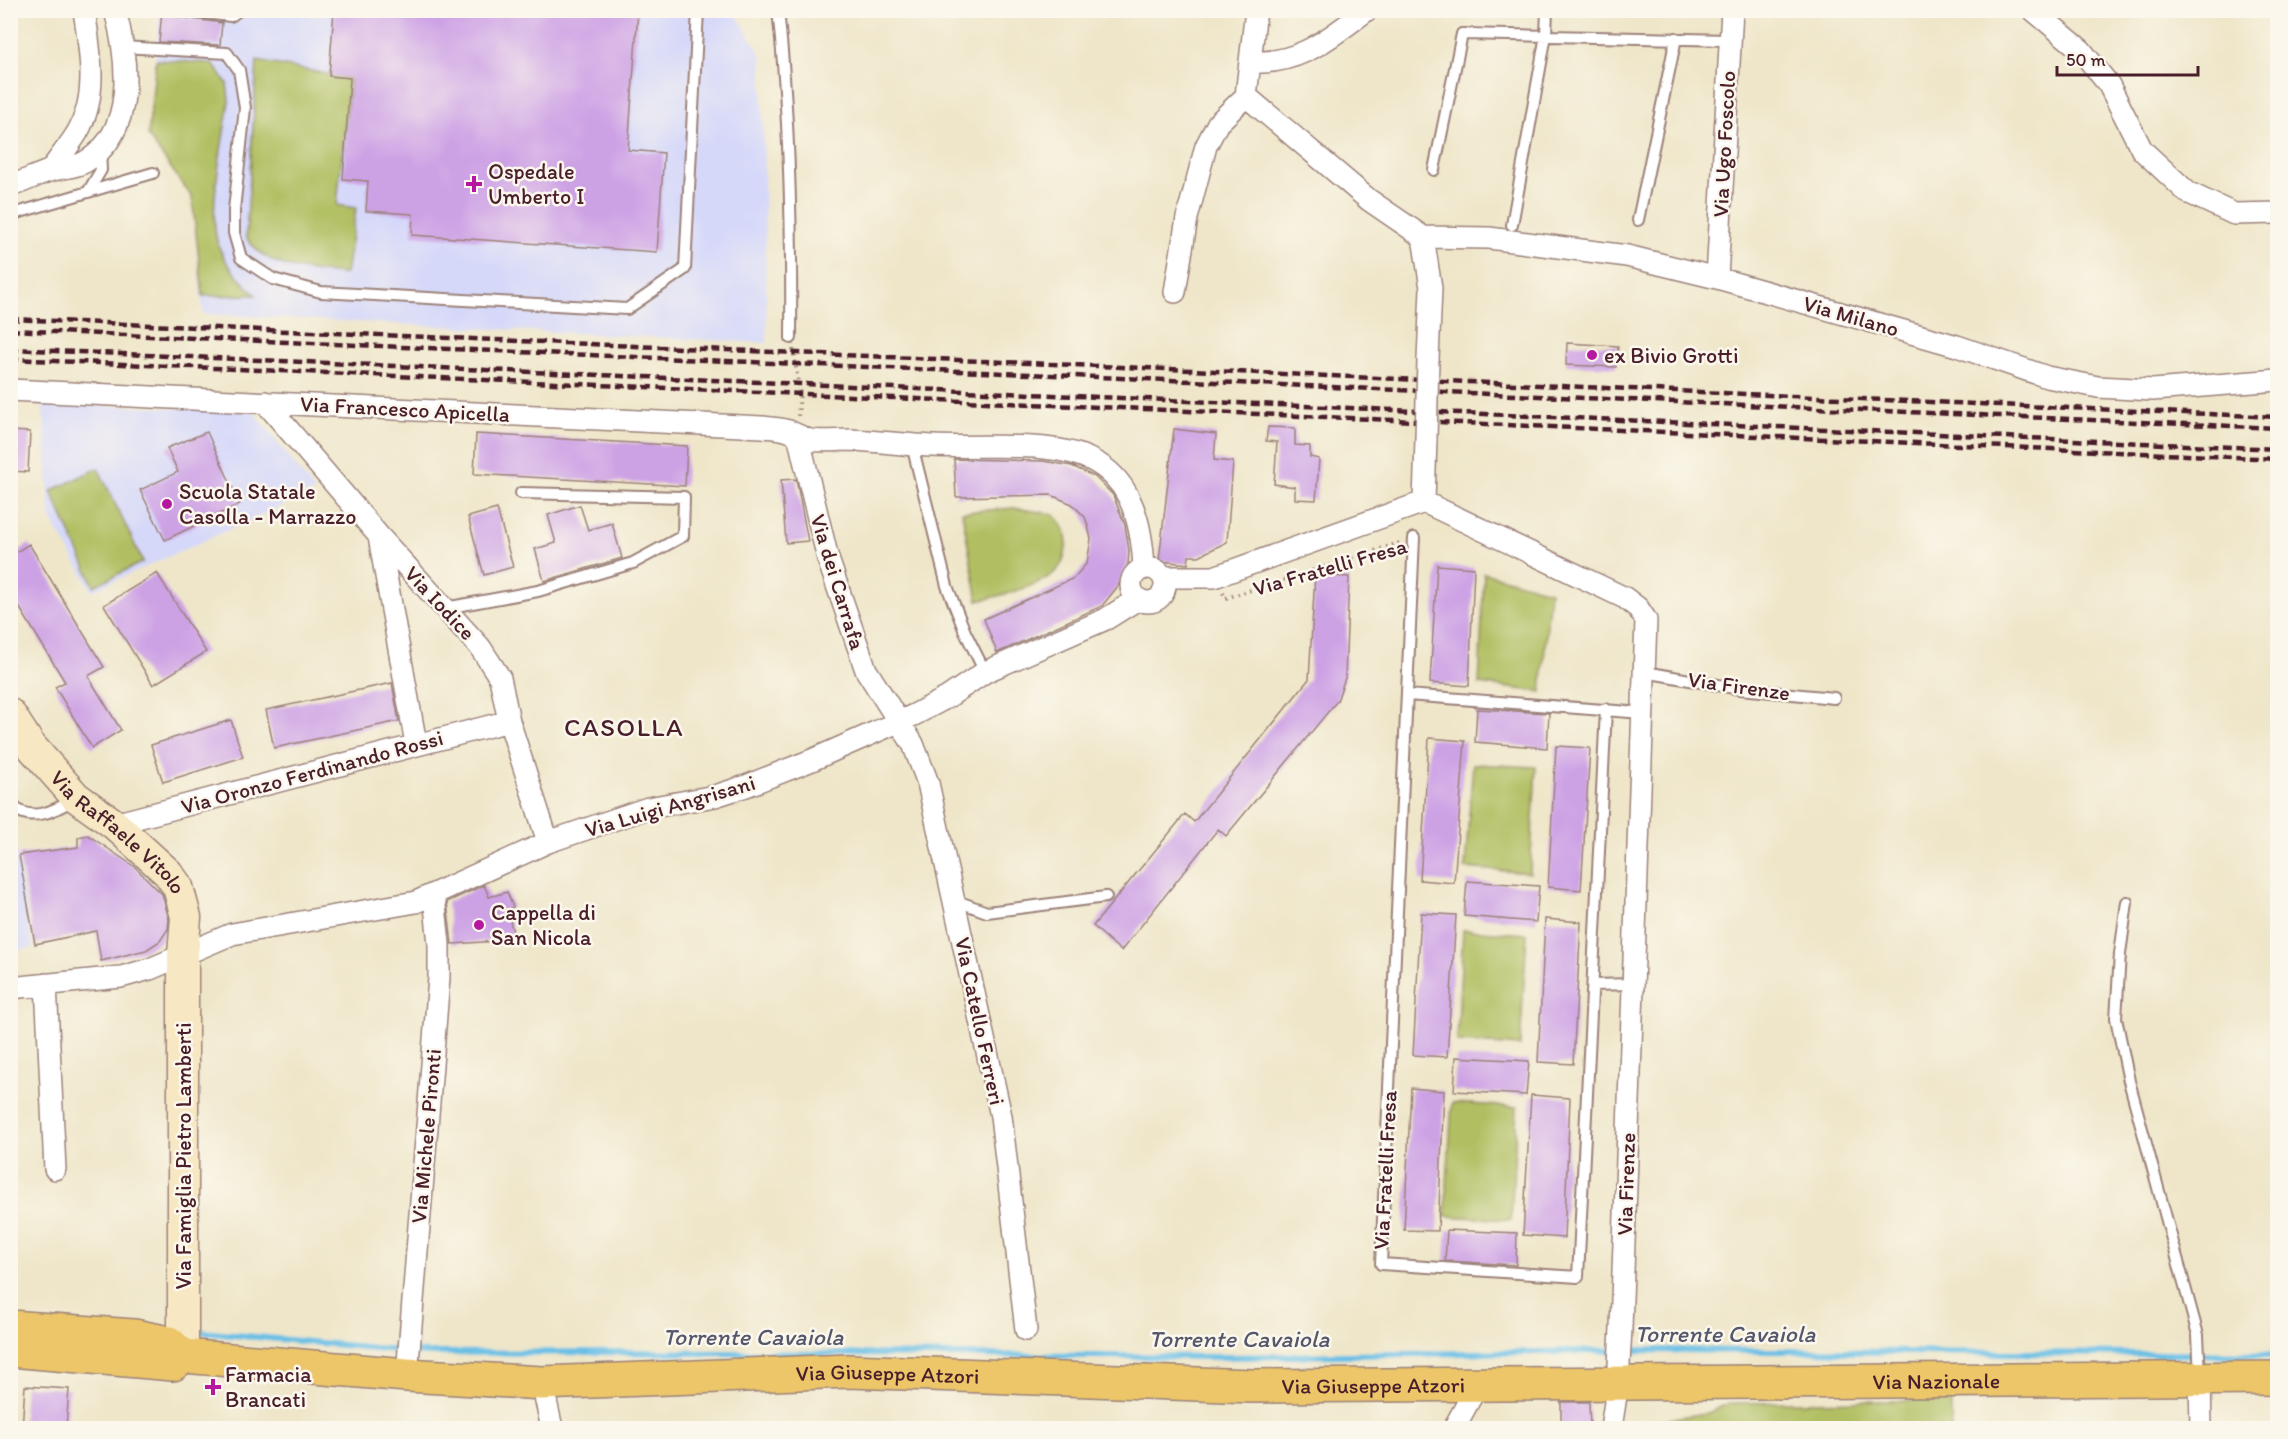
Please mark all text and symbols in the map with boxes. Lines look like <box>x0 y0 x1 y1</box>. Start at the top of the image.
scale bar <box>2057 39 2198 77</box>
text: 50 m <box>2066 49 2106 71</box>
street label: Via Ugo Foscolo <box>1707 70 1741 218</box>
place label: Ospedale Umberto I <box>488 158 584 210</box>
marker: Ospedale Umberto I <box>465 175 483 193</box>
street label: Via Milano <box>1800 289 1902 343</box>
place label: ex Bivio Grotti <box>1604 342 1739 369</box>
marker: ex Bivio Grotti <box>1585 348 1599 362</box>
street label: Via Francesco Apicella <box>300 390 511 428</box>
place label: Scuola Statale Casolla - Marrazzo <box>179 478 356 530</box>
marker: Scuola Statale Casolla - Marrazzo <box>160 497 174 511</box>
street label: Via dei Carrafa <box>805 511 872 654</box>
street label: Via Fratelli Fresa <box>1250 532 1411 602</box>
street label: Via Iodice <box>399 560 481 646</box>
street label: Via Firenze <box>1686 665 1792 707</box>
district label: CASOLLA <box>564 711 684 743</box>
street label: Via Oronzo Ferdinando Rossi <box>178 724 446 820</box>
street label: Via Raffaele Vitolo <box>45 764 193 897</box>
street label: Via Luigi Angrisani <box>582 769 758 843</box>
place label: Cappella di San Nicola <box>491 899 596 951</box>
marker: Cappella di San Nicola <box>472 918 486 932</box>
street label: Via Catello Ferreri <box>949 935 1011 1107</box>
street label: Via Famiglia Pietro Lamberti <box>170 1022 197 1290</box>
street label: Via Michele Pironti <box>405 1048 447 1224</box>
street label: Via Fratelli Fresa <box>1367 1089 1403 1250</box>
street label: Via Firenze <box>1611 1132 1641 1236</box>
water label: Torrente Cavaiola <box>1635 1319 1817 1348</box>
water label: Torrente Cavaiola <box>663 1322 845 1351</box>
water label: Torrente Cavaiola <box>1149 1324 1331 1353</box>
street label: Via Giuseppe Atzori <box>795 1357 980 1389</box>
place label: Farmacia Brancati <box>225 1361 312 1413</box>
street label: Via Nazionale <box>1872 1367 2000 1395</box>
street label: Via Giuseppe Atzori <box>1281 1371 1465 1399</box>
marker: Farmacia Brancati <box>206 1380 220 1394</box>

